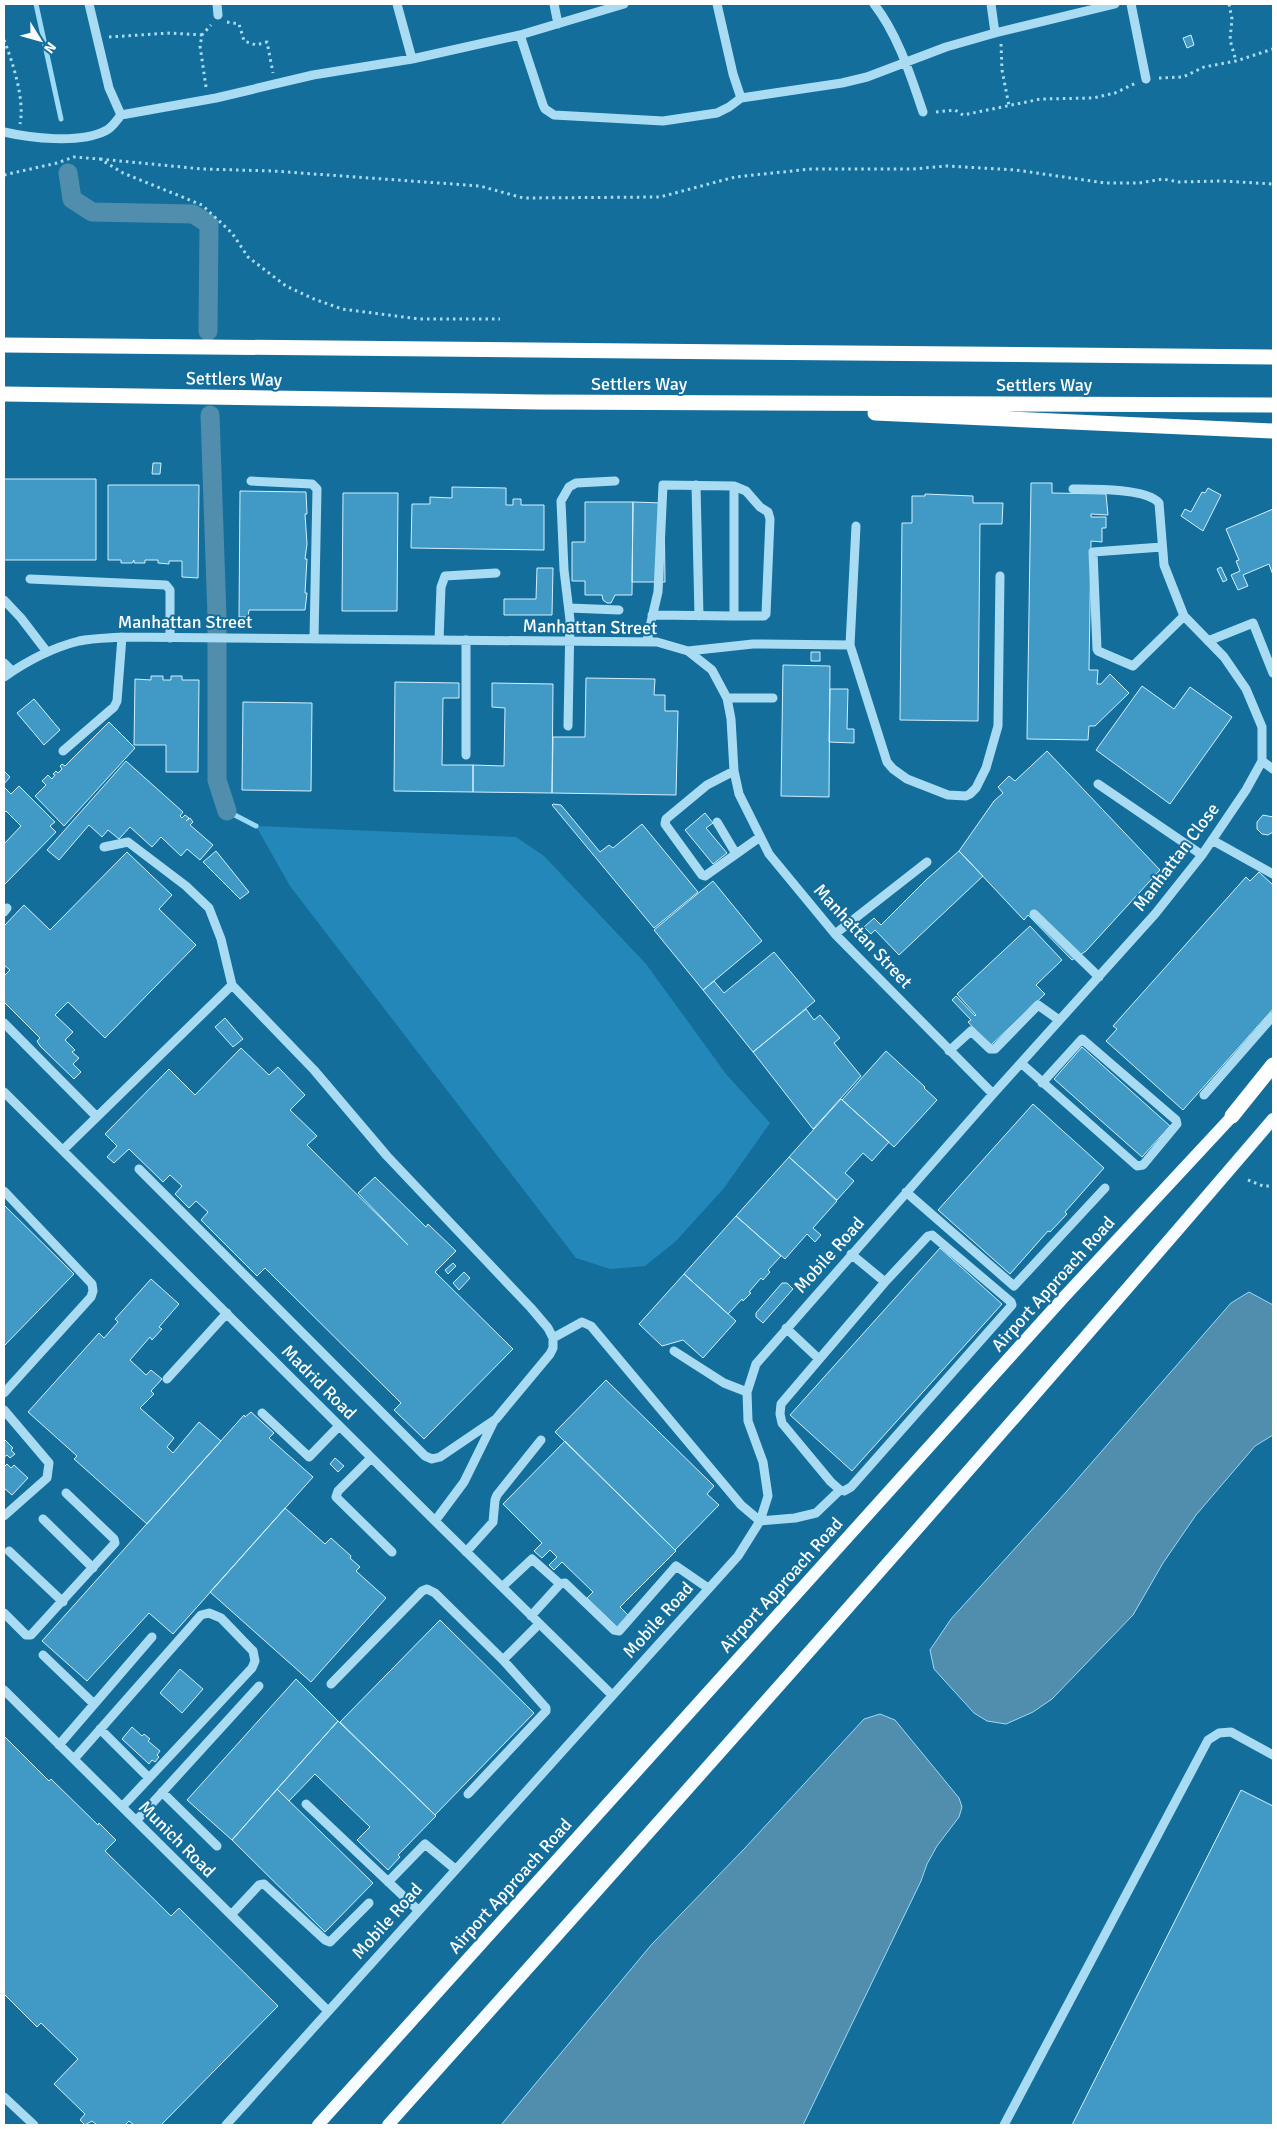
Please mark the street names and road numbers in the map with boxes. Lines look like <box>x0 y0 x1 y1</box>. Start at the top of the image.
street label: Settlers Way <box>186 367 283 391</box>
street label: Settlers Way <box>591 373 688 395</box>
street label: Settlers Way <box>996 374 1093 396</box>
street label: Manhattan Street <box>118 611 252 633</box>
street label: Manhattan Street <box>523 615 657 639</box>
street label: Manhattan Close <box>1128 798 1224 916</box>
street label: Manhattan Street <box>809 879 917 993</box>
street label: Mobile Road <box>789 1212 869 1298</box>
street label: Airport Approach Road <box>987 1212 1119 1356</box>
street label: Madrid Road <box>277 1340 361 1424</box>
street label: Airport Approach Road <box>715 1513 847 1657</box>
street label: Mobile Road <box>618 1577 698 1663</box>
street label: Munich Road <box>134 1796 220 1882</box>
street label: Airport Approach Road <box>444 1814 576 1958</box>
street label: Mobile Road <box>347 1878 427 1964</box>

